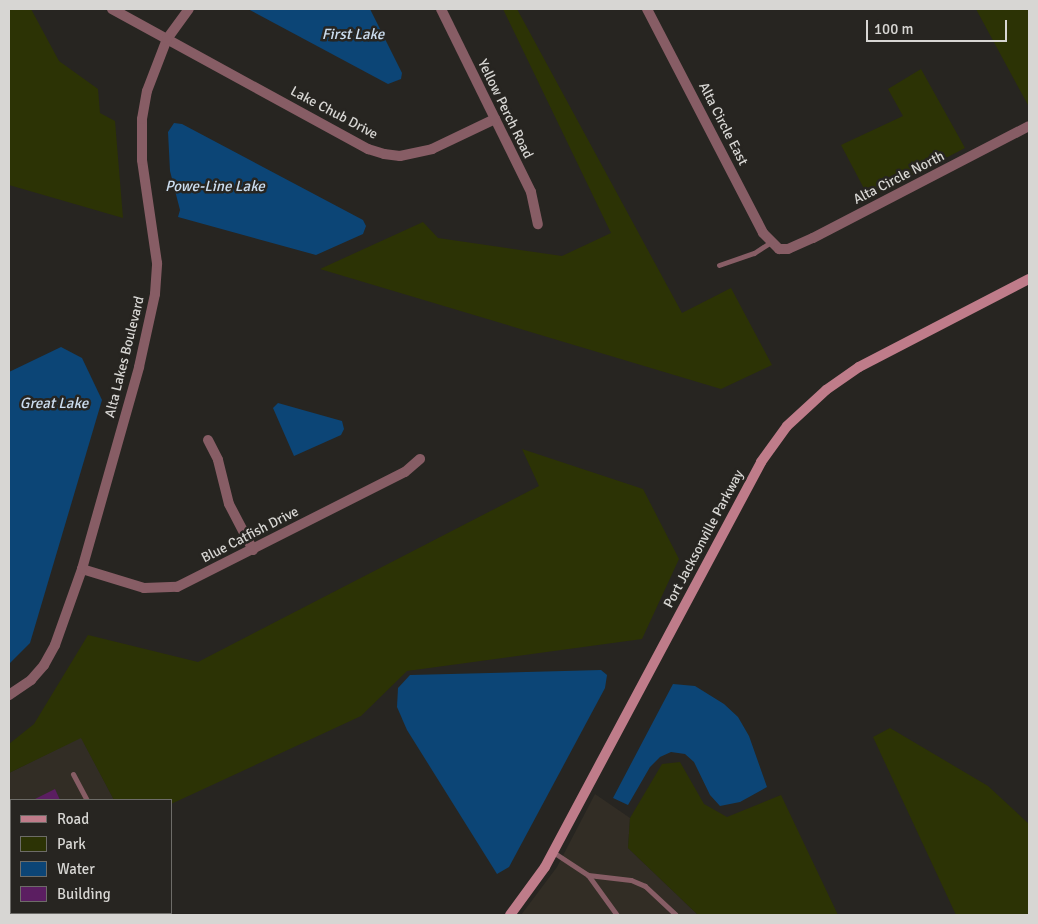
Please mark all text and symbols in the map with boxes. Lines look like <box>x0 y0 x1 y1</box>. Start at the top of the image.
scale bar <box>868 10 1009 42</box>
text: 100 m <box>874 20 914 38</box>
water label: First Lake <box>322 26 384 44</box>
street label: Yellow Perch Road <box>474 57 536 161</box>
street label: Alta Circle East <box>695 80 751 168</box>
street label: Lake Chub Drive <box>287 83 381 143</box>
street label: Alta Circle North <box>851 148 947 208</box>
water label: Powe-Line Lake <box>165 178 265 196</box>
street label: Alta Lakes Boulevard <box>102 294 148 420</box>
water label: Great Lake <box>20 395 88 413</box>
street label: Port Jacksonville Parkway <box>660 467 748 611</box>
street label: Blue Catfish Drive <box>199 503 301 567</box>
legend <box>10 799 172 914</box>
text: Road <box>57 810 89 828</box>
text: Park <box>57 835 86 853</box>
text: Water <box>57 860 95 878</box>
text: Building <box>57 885 111 903</box>

